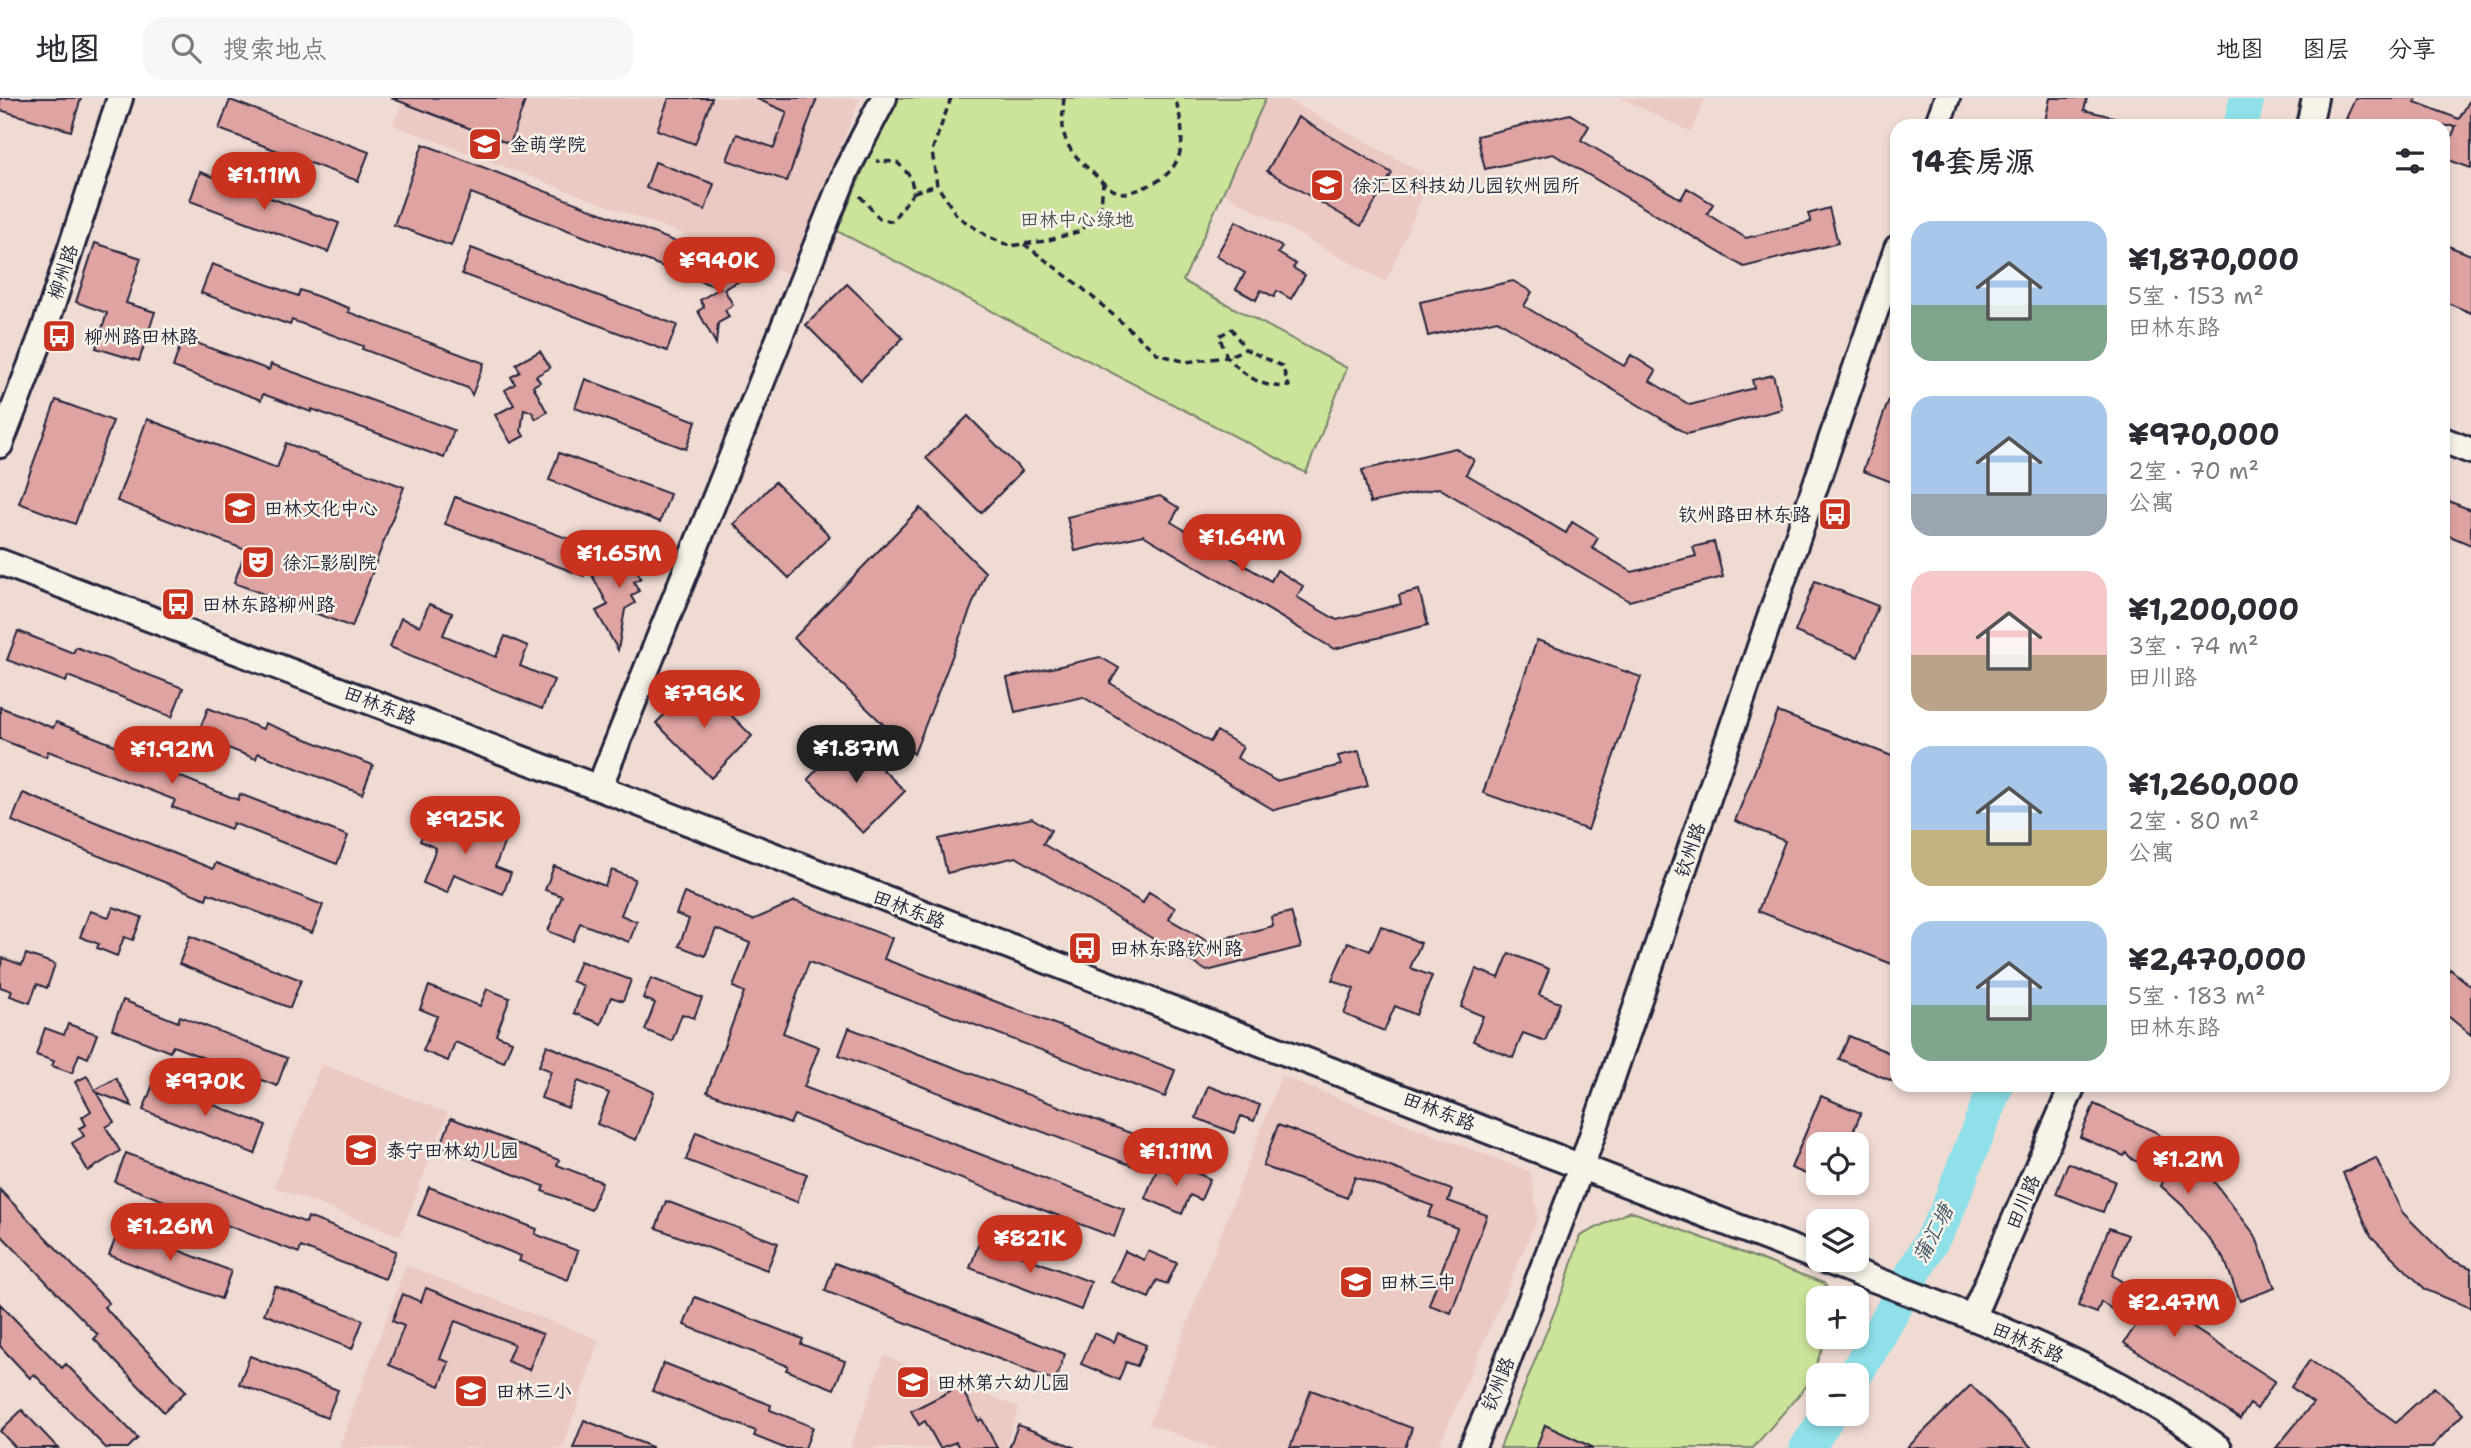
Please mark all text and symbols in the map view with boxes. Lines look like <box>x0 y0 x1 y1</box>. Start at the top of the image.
search box <box>143 17 633 80</box>
text: 地图 <box>35 26 101 71</box>
icon: search <box>167 29 205 67</box>
text: 搜索地点 <box>223 31 327 66</box>
text: 地图 <box>2216 33 2264 65</box>
text: 图层 <box>2302 33 2350 65</box>
text: 分享 <box>2388 33 2436 65</box>
school or university icon: 金萌学院 <box>466 125 504 163</box>
place label: 金萌学院 <box>510 132 586 157</box>
text: 14套房源 <box>1911 141 2035 182</box>
icon: filters <box>2391 142 2429 180</box>
pin: ¥1.11M <box>207 152 321 212</box>
text: ¥1.11M <box>227 160 301 190</box>
school or university icon: 徐汇区科技幼儿园钦州园所 <box>1308 166 1346 204</box>
place label: 徐汇区科技幼儿园钦州园所 <box>1352 173 1580 198</box>
park label: 田林中心绿地 <box>1020 207 1134 232</box>
pin: ¥940K <box>670 238 768 297</box>
text: ¥1,870,000 <box>2128 239 2299 280</box>
street label: 柳州路 <box>42 241 84 303</box>
text: ¥940K <box>679 245 759 275</box>
icon: home <box>1967 249 2051 333</box>
text: 5室 · 153 m² <box>2128 281 2264 311</box>
text: 田林东路 <box>2128 312 2220 342</box>
bus stop icon: 柳州路田林路 <box>40 317 78 355</box>
place label: 柳州路田林路 <box>84 324 198 349</box>
text: ¥970,000 <box>2128 414 2280 455</box>
icon: home <box>1967 424 2051 508</box>
text: 2室 · 70 m² <box>2128 456 2259 486</box>
text: 公寓 <box>2128 487 2174 517</box>
school or university icon: 田林文化中心 <box>221 489 259 527</box>
bus stop icon: 钦州路田林东路 <box>1816 495 1854 533</box>
place label: 田林文化中心 <box>264 496 378 521</box>
place label: 钦州路田林东路 <box>1678 502 1811 527</box>
pin: ¥1.64M <box>1185 514 1299 574</box>
text: ¥1.64M <box>1199 522 1285 552</box>
pin: ¥1.65M <box>562 531 676 590</box>
text: ¥1.65M <box>576 538 662 568</box>
theatre icon: 徐汇影剧院 <box>239 543 277 581</box>
place label: 徐汇影剧院 <box>282 550 377 575</box>
bus stop icon: 田林东路柳州路 <box>159 585 197 623</box>
text: ¥1,200,000 <box>2128 589 2299 630</box>
place label: 田林东路柳州路 <box>202 592 335 617</box>
icon: home <box>1967 599 2051 683</box>
text: 3室 · 74 m² <box>2128 631 2259 661</box>
text: 田川路 <box>2128 662 2197 692</box>
pin: ¥796K <box>655 670 753 730</box>
text: ¥796K <box>664 678 744 708</box>
street label: 田林东路 <box>340 680 420 730</box>
pin: ¥1.92M <box>115 726 229 786</box>
pin: ¥1.87M <box>799 726 913 785</box>
text: ¥1.87M <box>813 733 899 763</box>
text: ¥1.92M <box>130 734 214 764</box>
text: ¥1,260,000 <box>2128 764 2299 805</box>
icon: home <box>1967 774 2051 858</box>
pin: ¥925K <box>416 796 514 856</box>
text: ¥925K <box>426 804 504 834</box>
text: 2室 · 80 m² <box>2128 806 2259 836</box>
street label: 钦州路 <box>1669 819 1711 881</box>
text: 公寓 <box>2128 837 2174 867</box>
street label: 田林东路 <box>869 884 949 934</box>
bus stop icon: 田林东路钦州路 <box>1066 929 1104 967</box>
place label: 田林东路钦州路 <box>1110 936 1243 961</box>
text: ¥2,470,000 <box>2128 939 2306 980</box>
icon: home <box>1967 949 2051 1033</box>
text: 5室 · 183 m² <box>2128 981 2266 1011</box>
text: 田林东路 <box>2128 1012 2220 1042</box>
pin: ¥970K <box>156 1058 254 1118</box>
text: ¥970K <box>165 1066 245 1096</box>
street label: 田林东路 <box>1399 1086 1479 1136</box>
pin: ¥1.11M <box>1119 1128 1233 1188</box>
school or university icon: 泰宁田林幼儿园 <box>342 1131 380 1169</box>
map controls <box>1806 1132 1869 1426</box>
button: locate <box>1806 1132 1869 1195</box>
text: ¥1.11M <box>1139 1136 1213 1166</box>
pin: ¥1.2M <box>2139 1136 2237 1196</box>
place label: 泰宁田林幼儿园 <box>386 1138 519 1163</box>
text: ¥1.2M <box>2152 1144 2224 1174</box>
street label: 田川路 <box>2000 1171 2046 1233</box>
water label: 蒲汇塘 <box>1906 1198 1961 1268</box>
pin: ¥1.26M <box>113 1204 227 1263</box>
button: layers <box>1806 1209 1869 1272</box>
text: ¥1.26M <box>127 1211 213 1241</box>
pin: ¥821K <box>981 1216 1079 1275</box>
text: ¥821K <box>994 1223 1067 1253</box>
school or university icon: 田林三中 <box>1337 1263 1375 1301</box>
place label: 田林三中 <box>1380 1270 1456 1295</box>
pin: ¥2.47M <box>2117 1280 2231 1339</box>
button: + <box>1806 1286 1869 1349</box>
text: ¥2.47M <box>2128 1287 2220 1317</box>
street label: 田林东路 <box>1988 1316 2068 1368</box>
street label: 钦州路 <box>1476 1353 1520 1415</box>
school or university icon: 田林第六幼儿园 <box>894 1363 932 1401</box>
button: − <box>1806 1363 1869 1426</box>
place label: 田林第六幼儿园 <box>937 1370 1070 1395</box>
school or university icon: 田林三小 <box>452 1372 490 1410</box>
place label: 田林三小 <box>496 1379 572 1404</box>

